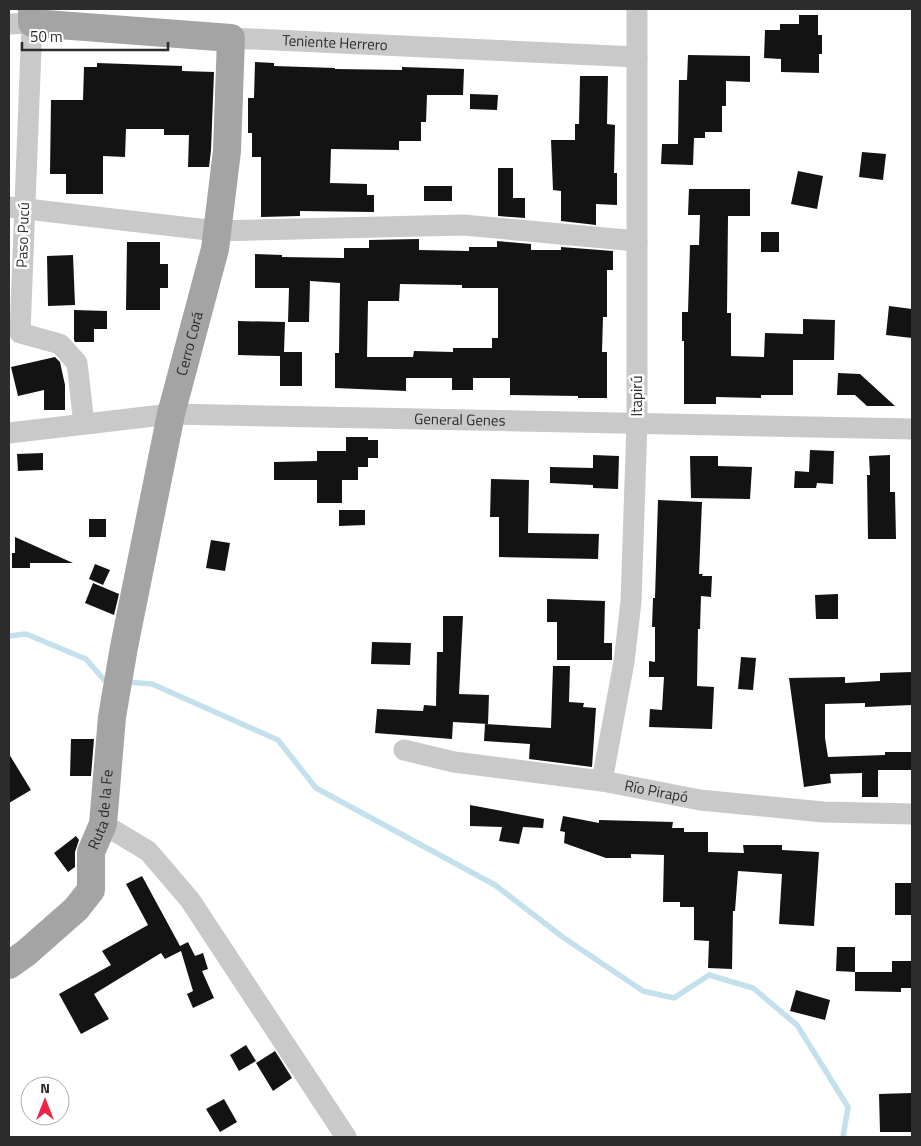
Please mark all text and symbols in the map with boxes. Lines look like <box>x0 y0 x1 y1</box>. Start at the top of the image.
scale bar <box>22 20 169 52</box>
text: 50 m <box>30 25 63 48</box>
street label: Teniente Herrero <box>282 28 388 56</box>
street label: Paso Pucú <box>10 202 35 268</box>
street label: Cerro Corá <box>170 308 209 378</box>
street label: Itapirú <box>625 376 648 416</box>
street label: General Genes <box>414 407 506 432</box>
street label: Ruta de la Fe <box>81 768 119 853</box>
street label: Río Pirapó <box>623 774 690 808</box>
north arrow <box>20 1076 70 1126</box>
text: N <box>40 1077 50 1098</box>

